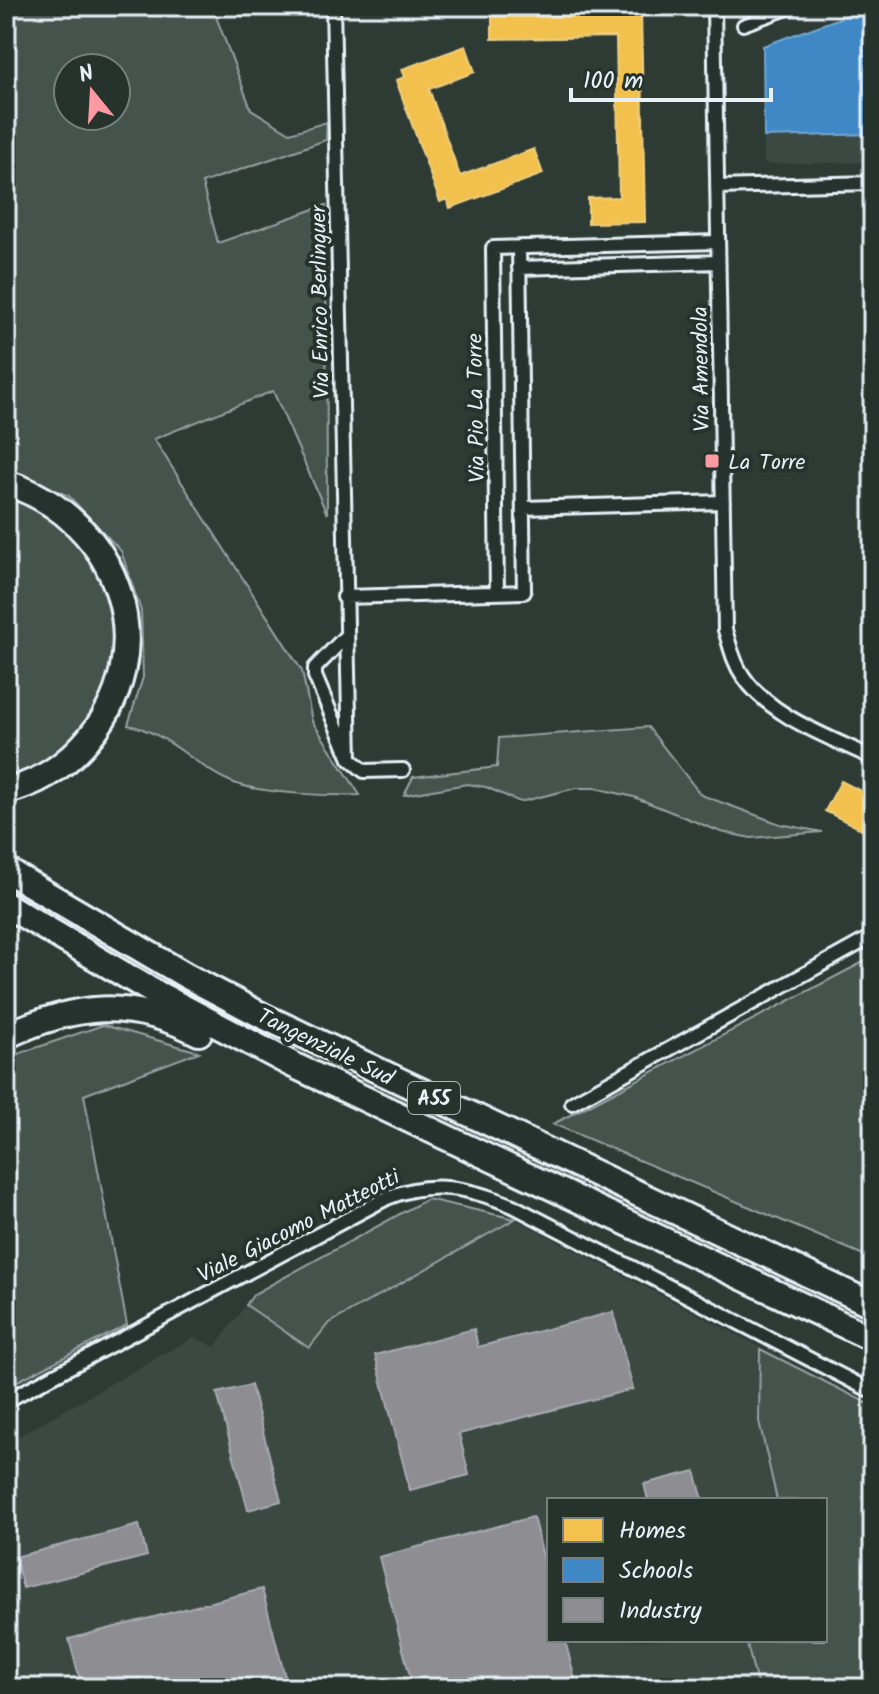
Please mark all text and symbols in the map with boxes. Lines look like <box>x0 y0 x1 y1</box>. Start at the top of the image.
north arrow <box>52 52 132 132</box>
scale bar <box>571 52 771 102</box>
text: N <box>75 57 99 94</box>
text: 100 m <box>583 62 643 101</box>
street label: Via Enrico Berlinguer <box>302 203 341 399</box>
street label: Via Amendola <box>684 306 721 432</box>
street label: Via Pio La Torre <box>459 333 496 483</box>
place label: La Torre <box>728 446 805 481</box>
marker: La Torre <box>703 452 721 470</box>
street label: Tangenziale Sud <box>251 1000 400 1097</box>
road number: A55 <box>408 1082 460 1114</box>
street label: Viale Giacomo Matteotti <box>192 1161 407 1294</box>
legend <box>547 1498 827 1642</box>
text: Homes <box>619 1512 686 1551</box>
text: Schools <box>619 1552 693 1591</box>
text: Industry <box>619 1592 702 1631</box>

